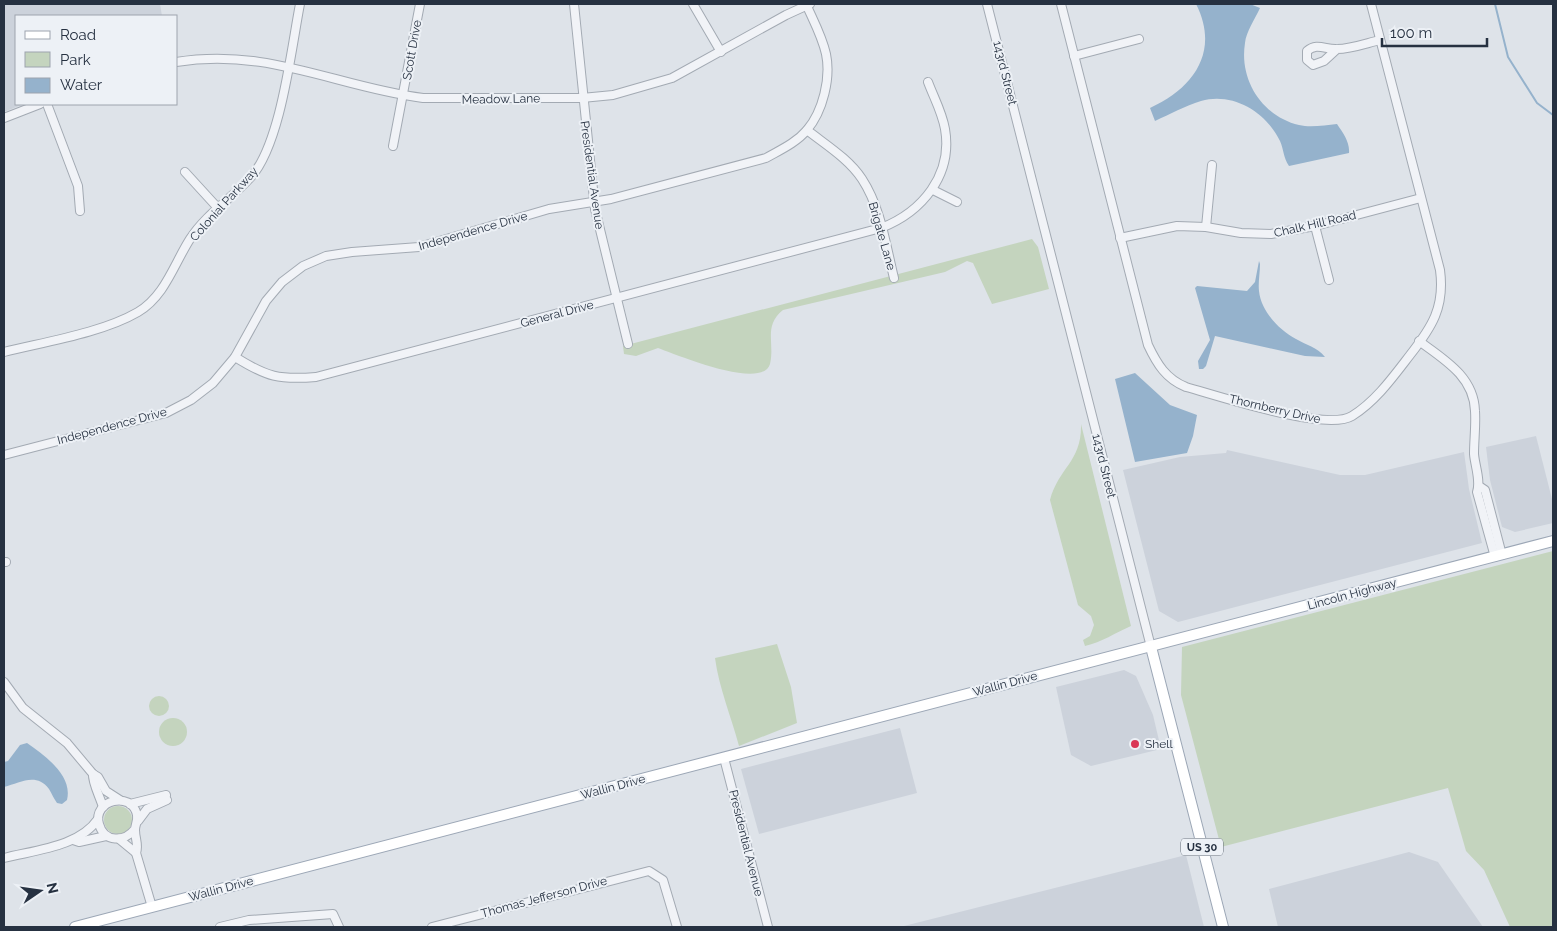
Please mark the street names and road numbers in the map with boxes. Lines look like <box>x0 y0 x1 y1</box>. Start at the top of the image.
street label: Scott Drive <box>400 19 424 81</box>
street label: 143rd Street <box>990 39 1020 107</box>
street label: Meadow Lane <box>462 91 540 107</box>
street label: Presidential Avenue <box>577 120 607 230</box>
street label: Colonial Parkway <box>187 164 261 244</box>
street label: Brigate Lane <box>866 200 898 272</box>
street label: Chalk Hill Road <box>1273 208 1357 240</box>
street label: Independence Drive <box>417 209 529 253</box>
street label: General Drive <box>519 298 595 330</box>
street label: Thornberry Drive <box>1228 392 1322 426</box>
street label: Independence Drive <box>56 405 168 447</box>
street label: 143rd Street <box>1089 432 1119 500</box>
street label: Lincoln Highway <box>1306 575 1399 613</box>
street label: Wallin Drive <box>971 669 1039 699</box>
street label: Wallin Drive <box>579 772 647 802</box>
street label: Presidential Avenue <box>726 788 766 898</box>
road number: US 30 <box>1181 839 1223 856</box>
street label: Thomas Jefferson Drive <box>479 873 609 921</box>
street label: Wallin Drive <box>187 874 255 904</box>

